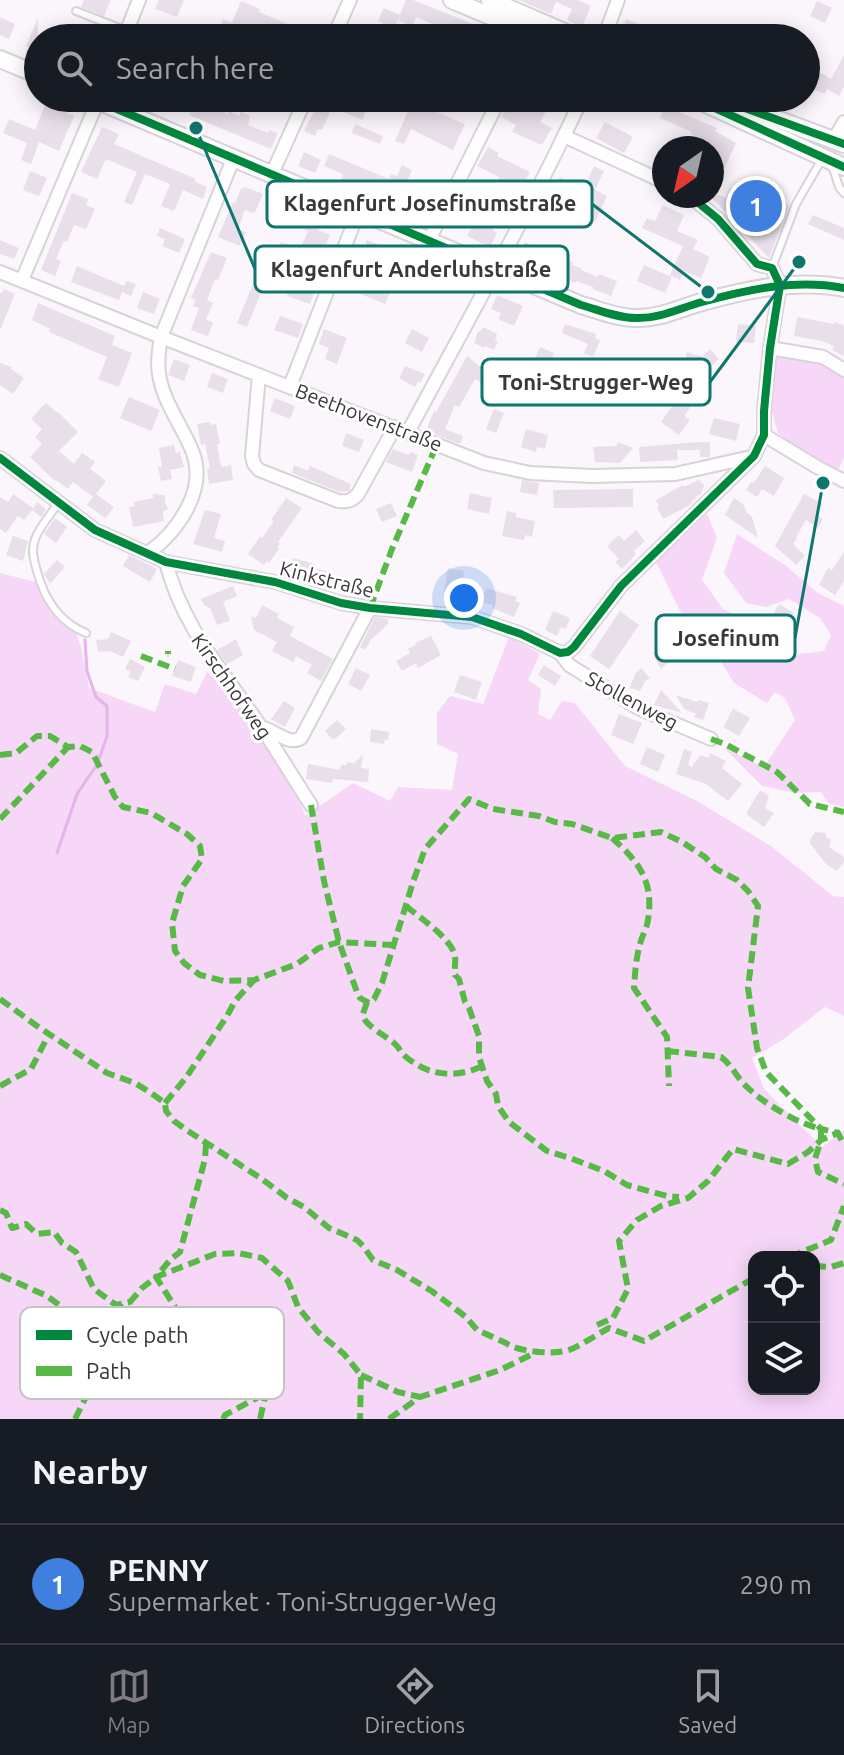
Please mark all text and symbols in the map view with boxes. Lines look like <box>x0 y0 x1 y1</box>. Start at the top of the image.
search box <box>24 24 820 112</box>
icon: search <box>52 46 96 90</box>
text: Search here <box>116 51 275 85</box>
north arrow <box>652 136 724 208</box>
pin: 1 <box>730 176 782 236</box>
callout: Klagenfurt Josefinumstraße <box>267 181 592 227</box>
text: Klagenfurt Josefinumstraße <box>284 190 576 215</box>
callout: Klagenfurt Anderluhstraße <box>255 246 568 292</box>
text: Klagenfurt Anderluhstraße <box>271 256 551 281</box>
callout: Toni-Strugger-Weg <box>482 359 710 405</box>
text: Toni-Strugger-Weg <box>498 369 694 394</box>
street label: Beethovenstraße <box>292 378 446 456</box>
street label: Kinkstraße <box>277 556 377 602</box>
your location <box>444 578 484 618</box>
callout: Josefinum <box>656 615 795 661</box>
text: Josefinum <box>672 625 780 650</box>
street label: Kirschhofweg <box>187 629 277 743</box>
street label: Stollenweg <box>582 666 682 734</box>
map controls <box>748 1251 820 1395</box>
button: locate <box>748 1251 820 1323</box>
legend <box>20 1307 284 1399</box>
text: Cycle path <box>86 1322 189 1347</box>
button: layers <box>748 1323 820 1395</box>
text: Path <box>86 1358 131 1383</box>
text: Nearby <box>32 1452 147 1490</box>
text: PENNY <box>108 1553 209 1587</box>
text: 1 <box>51 1570 65 1599</box>
text: 290 m <box>740 1570 812 1599</box>
text: Supermarket · Toni-Strugger-Weg <box>108 1587 497 1616</box>
tab: Map <box>107 1664 151 1737</box>
tab: Directions <box>364 1664 465 1737</box>
tab: Saved <box>679 1664 737 1737</box>

